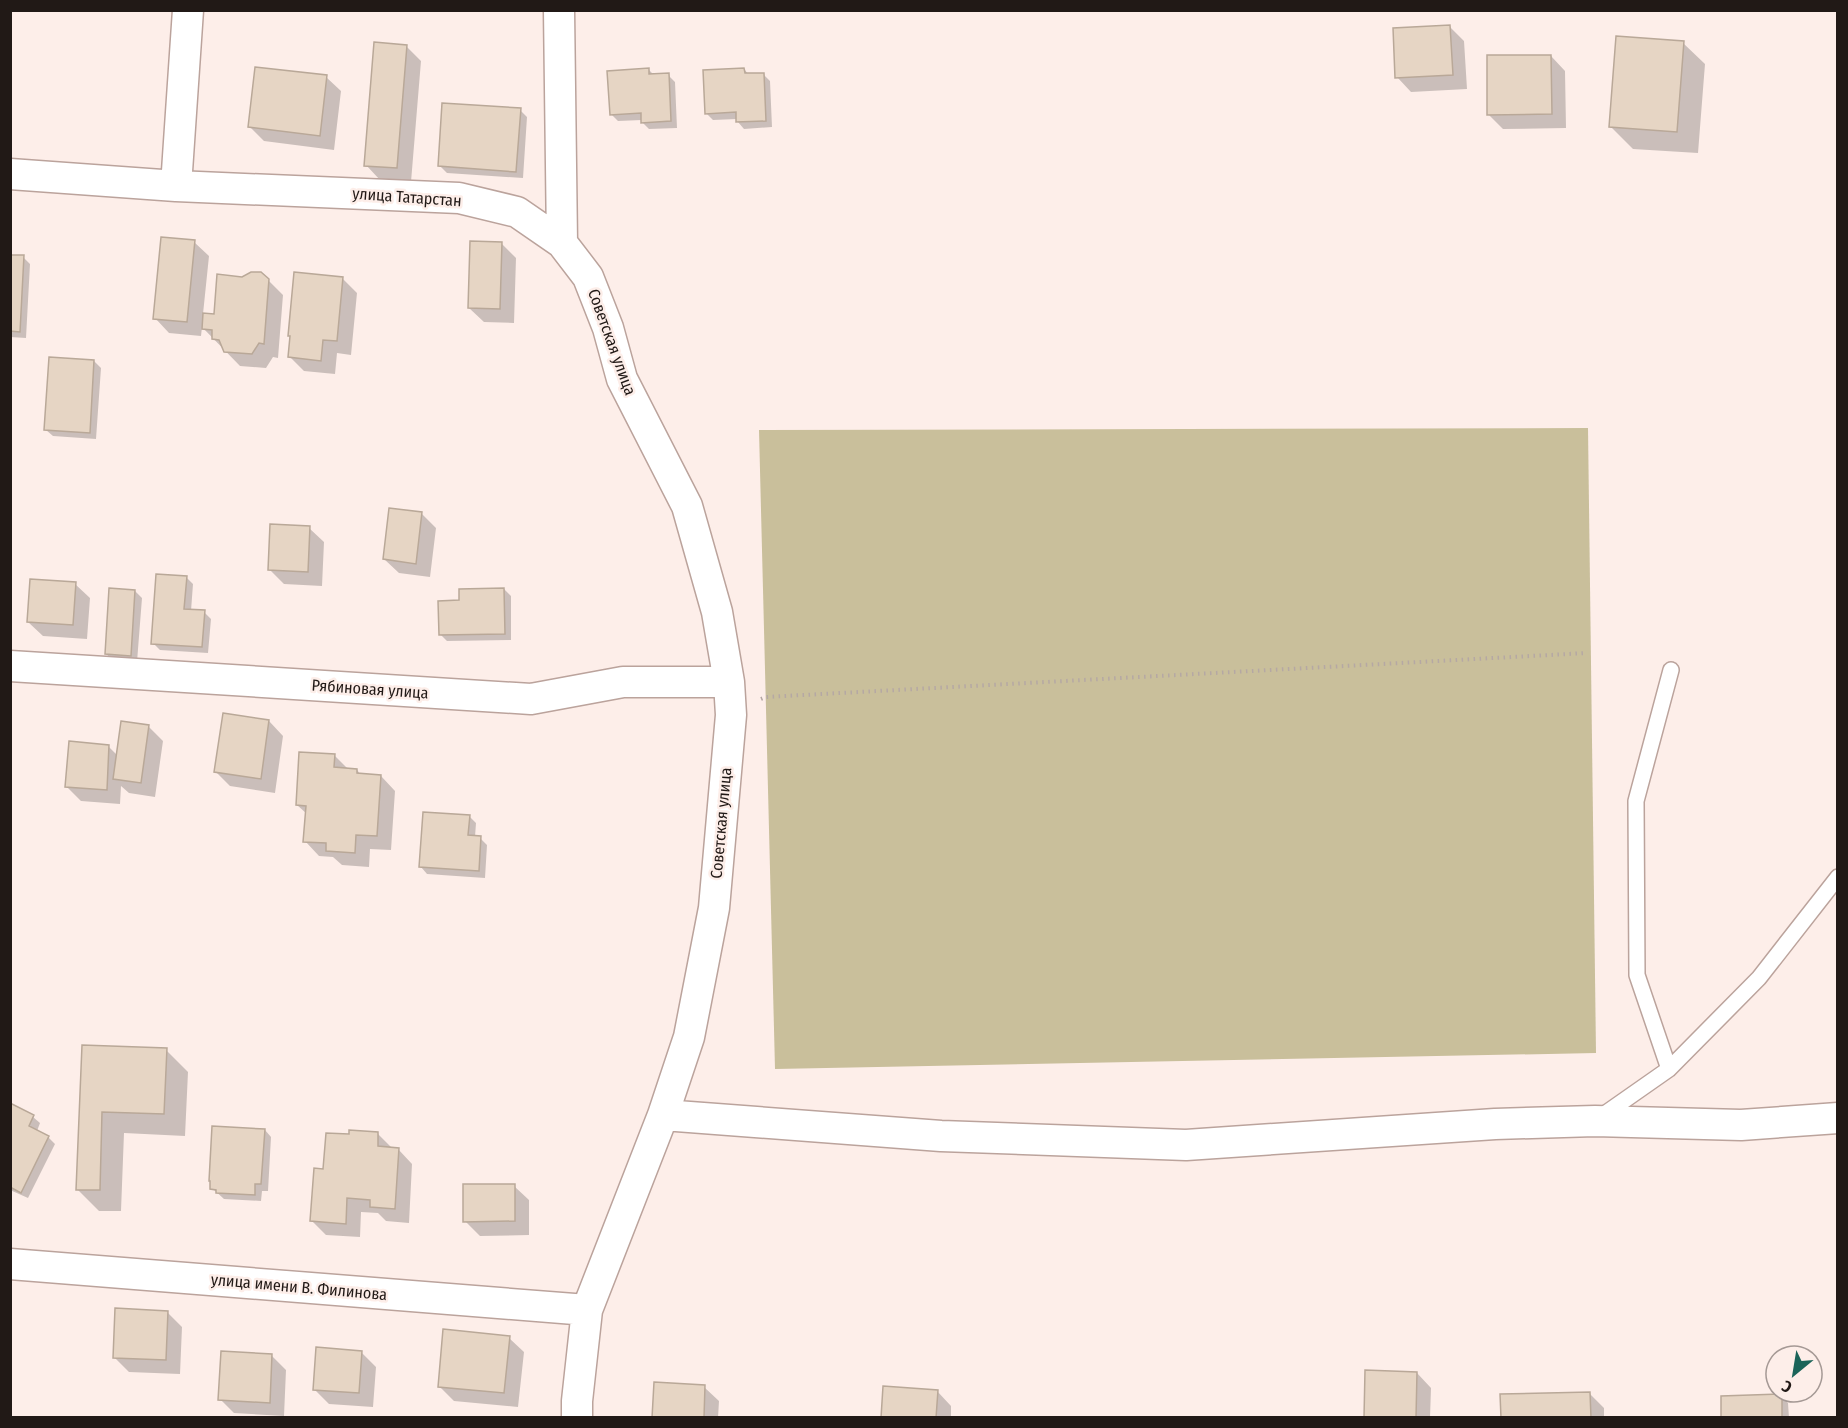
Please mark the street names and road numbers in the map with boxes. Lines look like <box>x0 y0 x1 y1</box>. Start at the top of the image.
street label: улица Татарстан <box>352 184 462 210</box>
street label: Советская улица <box>584 286 640 398</box>
street label: Рябиновая улица <box>311 675 429 703</box>
street label: Советская улица <box>707 766 735 879</box>
street label: улица имени В. Филинова <box>210 1270 388 1304</box>

